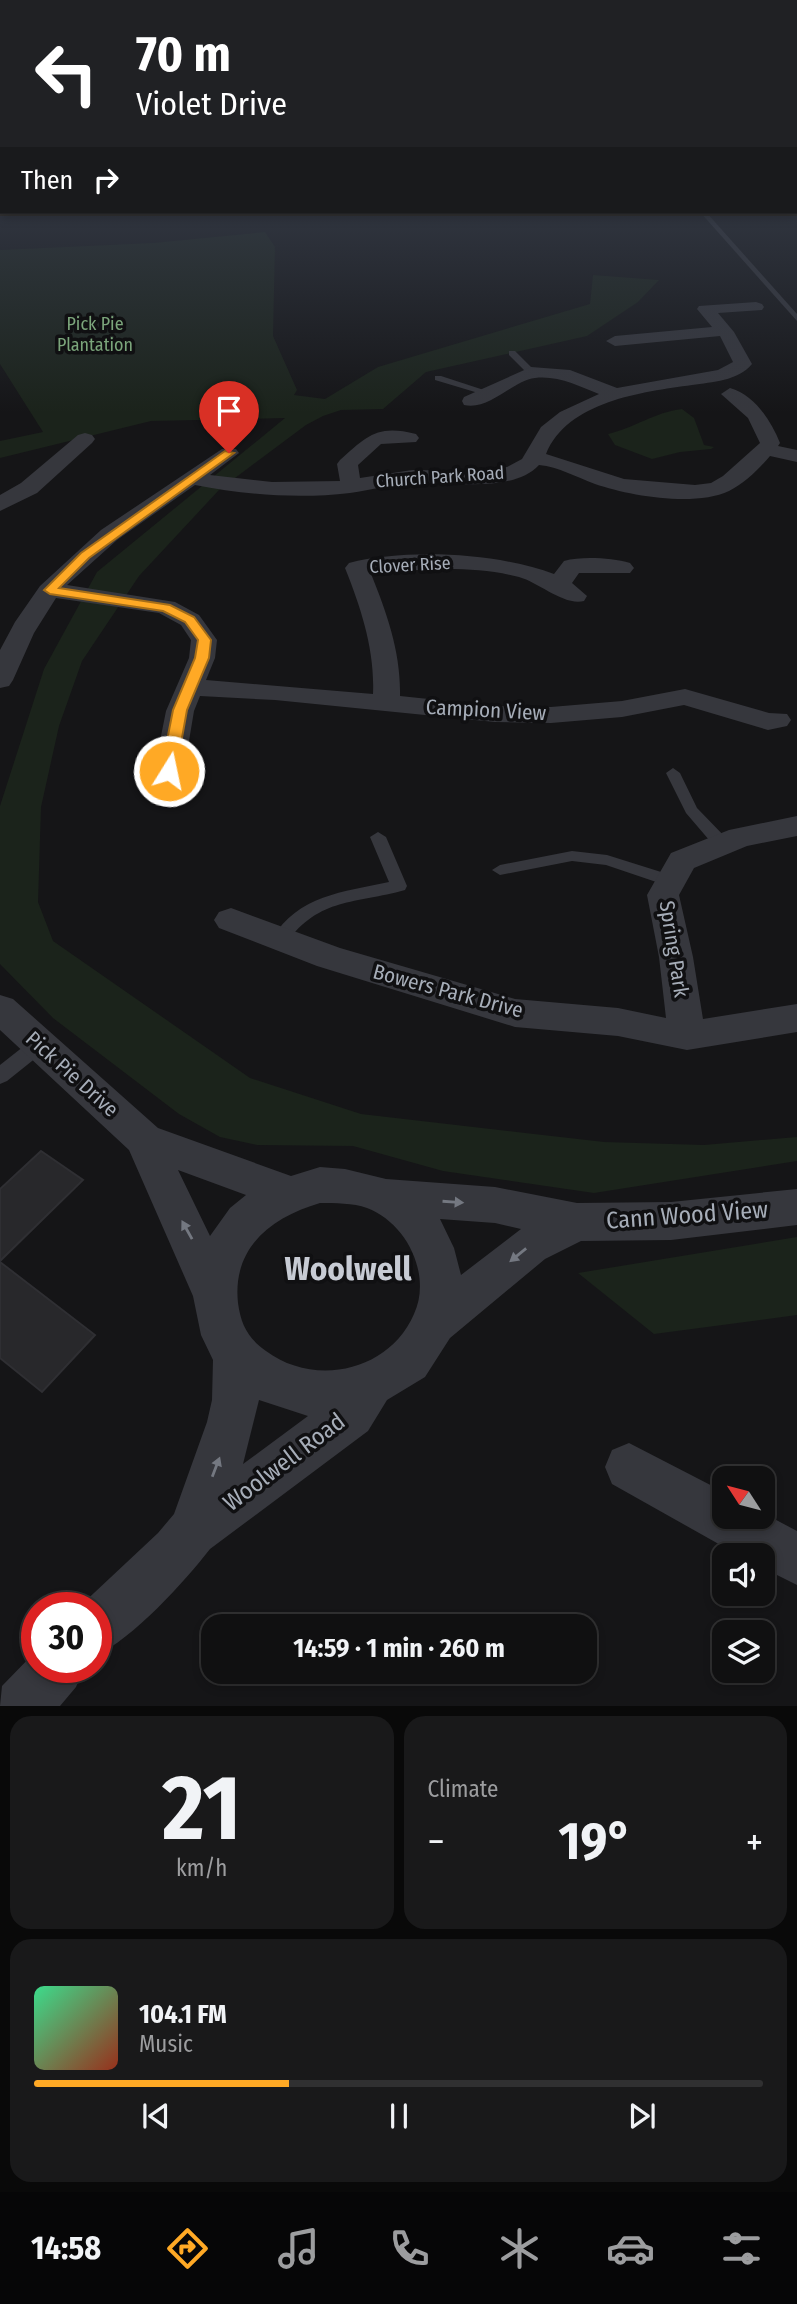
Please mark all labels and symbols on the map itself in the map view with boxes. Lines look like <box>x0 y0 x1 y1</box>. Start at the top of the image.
park label: Pick Pie Plantation <box>57 313 133 356</box>
pin <box>199 381 259 453</box>
street label: Church Park Road <box>375 462 505 492</box>
street label: Clover Rise <box>369 552 451 578</box>
street label: Campion View <box>425 694 547 726</box>
position arrow <box>132 734 206 808</box>
street label: Spring Park <box>654 899 694 999</box>
street label: Bowers Park Drive <box>370 958 526 1024</box>
street label: Pick Pie Drive <box>20 1026 124 1122</box>
street label: Cann Wood View <box>605 1195 769 1235</box>
one-way arrow <box>442 1197 464 1208</box>
one-way arrow <box>181 1221 193 1240</box>
one-way arrow <box>510 1247 527 1262</box>
district label: Woolwell <box>285 1249 412 1289</box>
street label: Woolwell Road <box>218 1407 350 1517</box>
one-way arrow <box>211 1456 222 1477</box>
north arrow <box>712 1466 775 1530</box>
speed limit sign: 30 <box>21 1592 112 1683</box>

